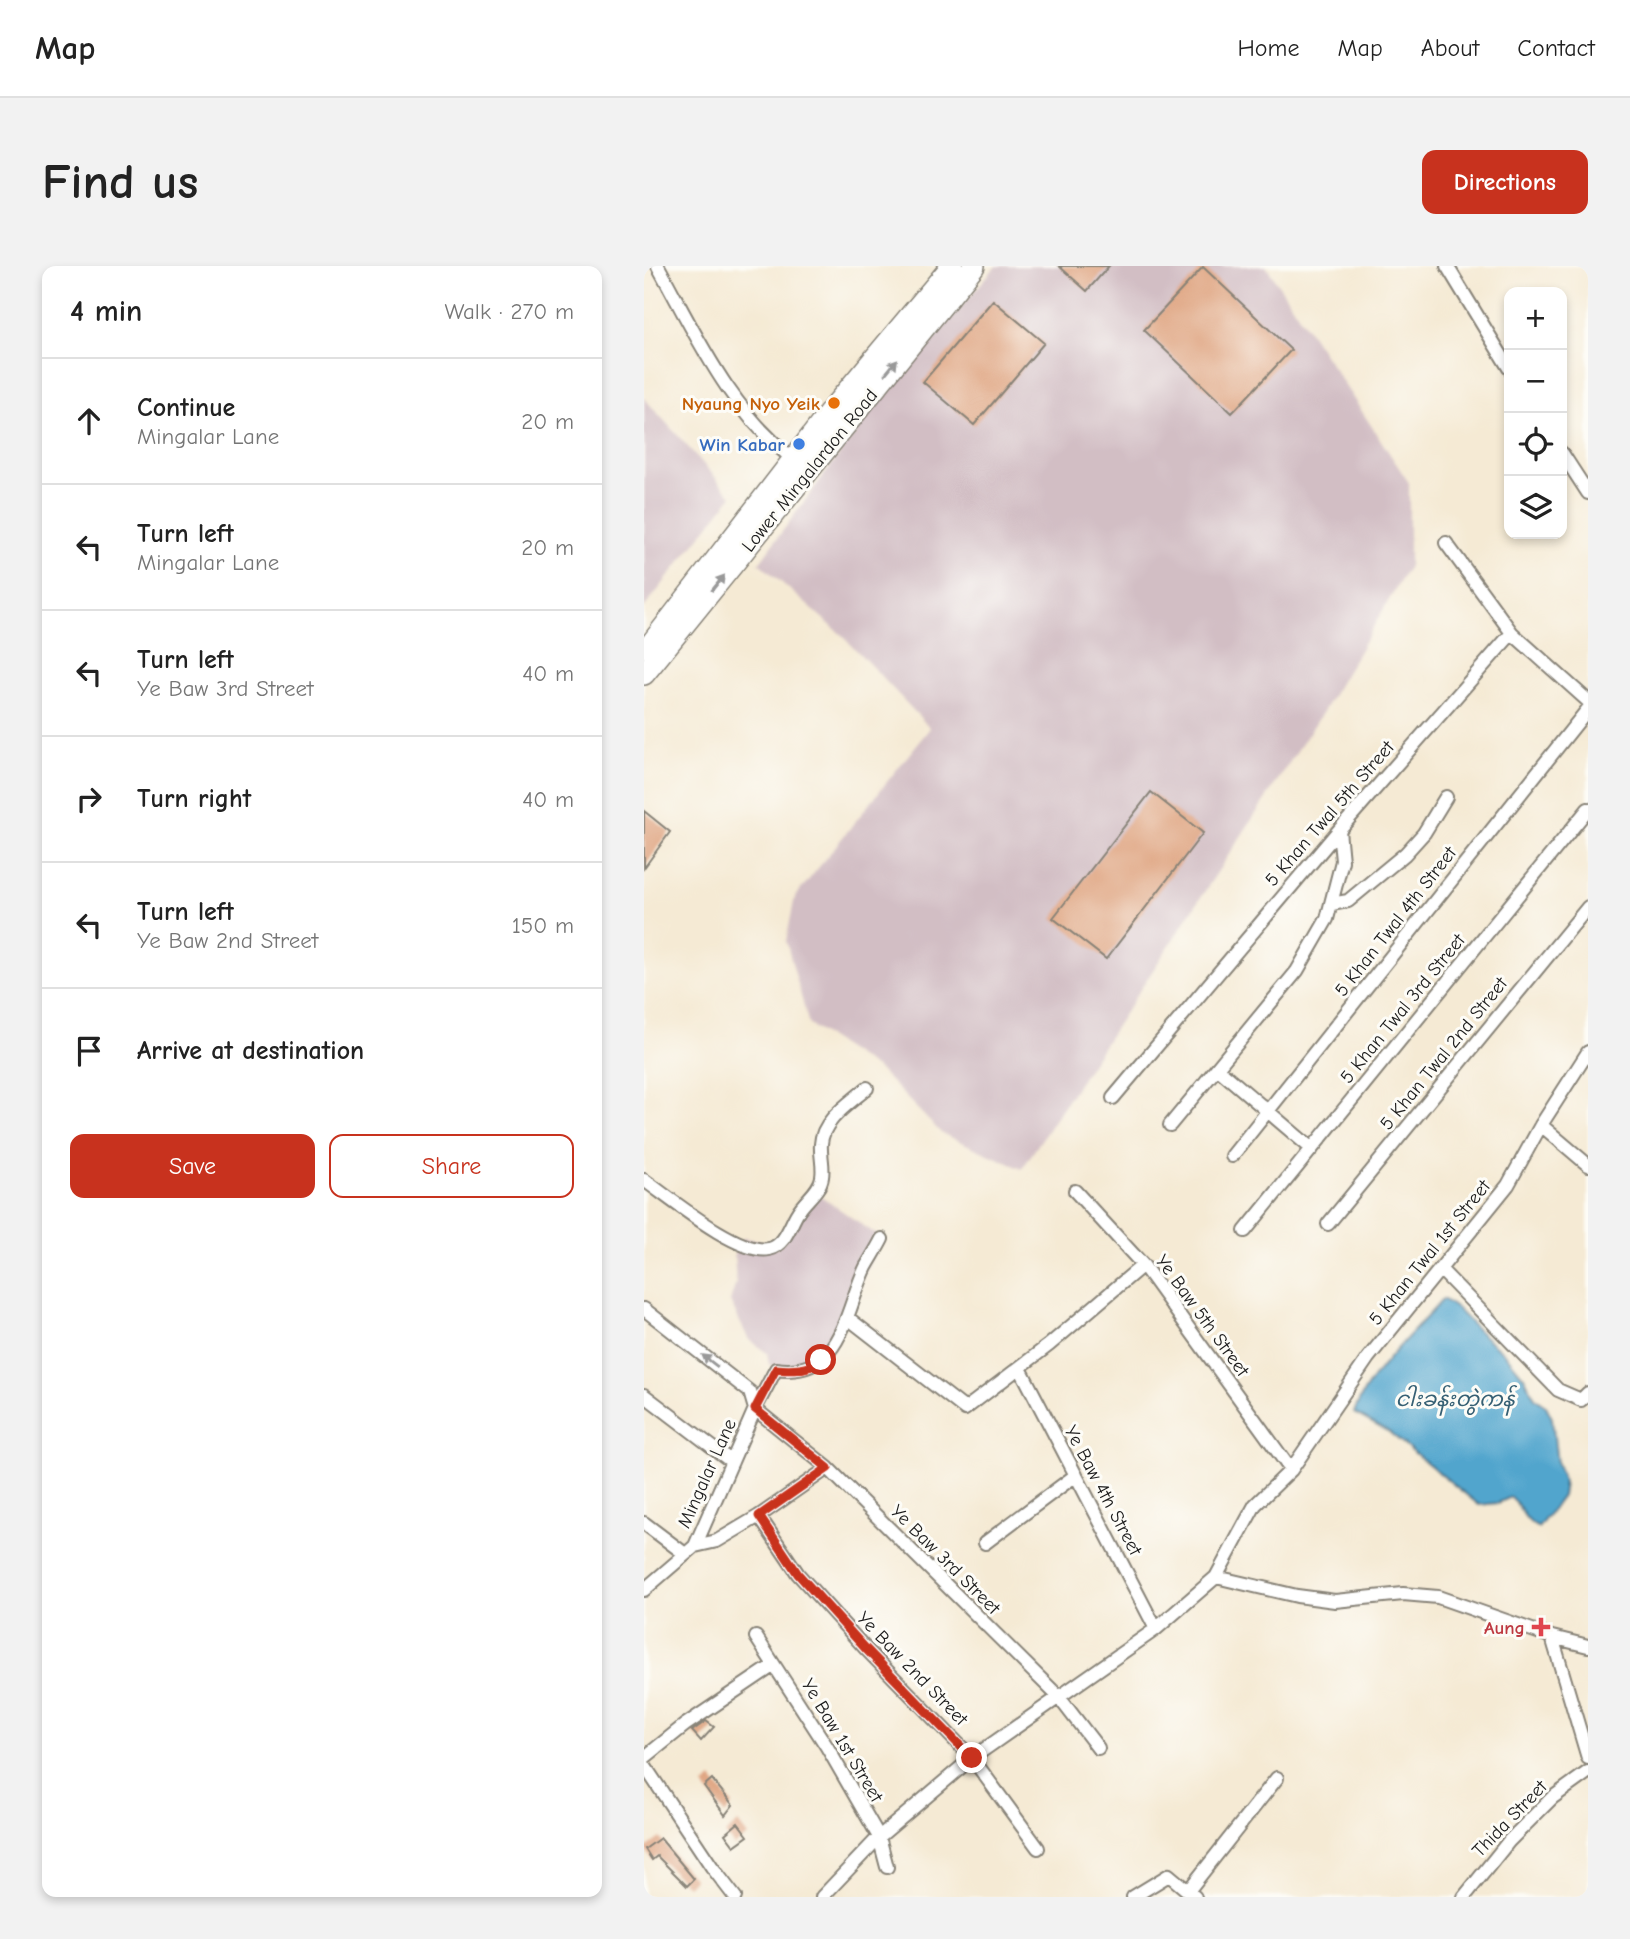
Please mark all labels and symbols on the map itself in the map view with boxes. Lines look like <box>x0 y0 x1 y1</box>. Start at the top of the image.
one-way arrow <box>883 359 898 376</box>
street label: Lower Mingalardon Road <box>737 385 882 556</box>
place label: Nyaung Nyo Yeik <box>682 393 821 415</box>
marker: Nyaung Nyo Yeik <box>826 395 842 411</box>
place label: Win Kabar <box>700 434 785 456</box>
marker: Win Kabar <box>791 436 807 452</box>
one-way arrow <box>711 575 726 593</box>
street label: 5 Khan Twal 5th Street <box>1261 736 1399 891</box>
street label: 5 Khan Twal 4th Street <box>1330 842 1461 1001</box>
street label: 5 Khan Twal 3rd Street <box>1336 929 1470 1088</box>
street label: 5 Khan Twal 2nd Street <box>1376 973 1512 1134</box>
street label: 5 Khan Twal 1st Street <box>1365 1175 1495 1330</box>
street label: Ye Baw 5th Street <box>1151 1250 1254 1381</box>
route start <box>805 1344 836 1375</box>
one-way arrow <box>701 1354 719 1368</box>
water label: ငါးခန်းတွဲကန် <box>1395 1384 1517 1416</box>
street label: Mingalar Lane <box>673 1415 741 1532</box>
street label: Ye Baw 4th Street <box>1060 1422 1147 1560</box>
street label: Ye Baw 3rd Street <box>886 1500 1005 1619</box>
street label: Ye Baw 2nd Street <box>852 1607 973 1731</box>
place label: Aung <box>1484 1617 1525 1639</box>
marker: Aung <box>1531 1617 1551 1637</box>
street label: Ye Baw 1st Street <box>797 1675 888 1807</box>
route end <box>956 1742 987 1773</box>
street label: Thida Street <box>1468 1775 1552 1862</box>

